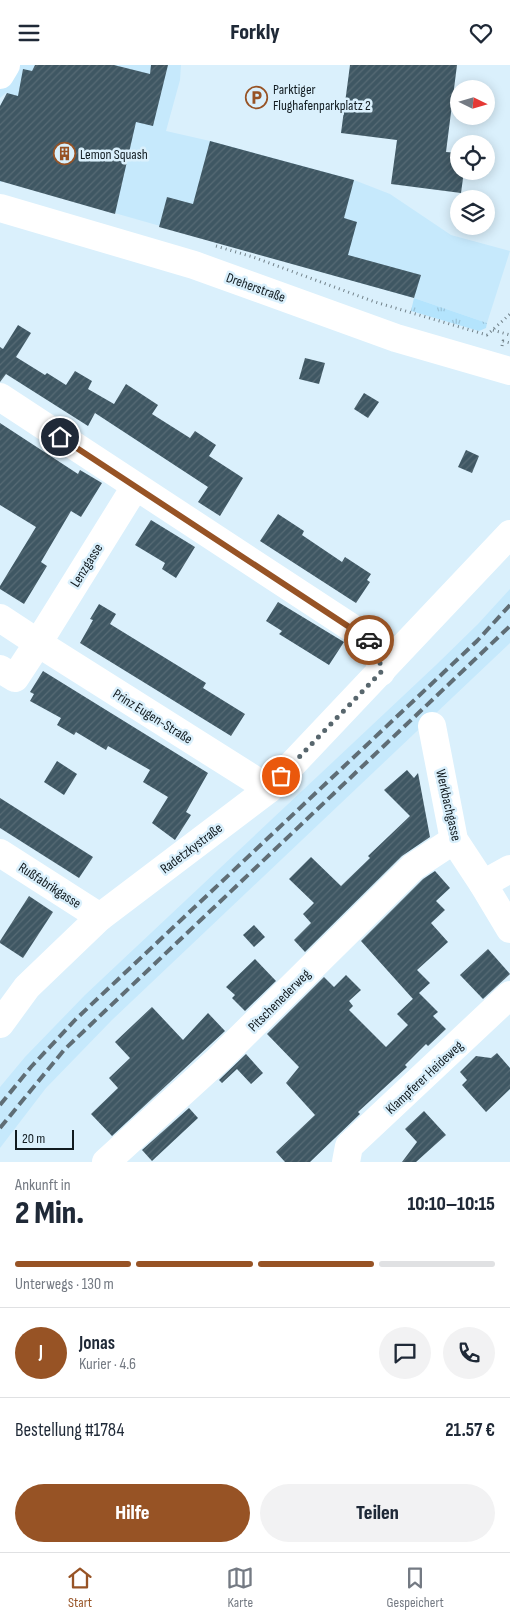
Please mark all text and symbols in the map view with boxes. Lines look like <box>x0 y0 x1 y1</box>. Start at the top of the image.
icon: menu <box>15 19 43 47</box>
text: Forkly <box>230 19 280 46</box>
icon: heart <box>467 19 495 47</box>
north arrow <box>450 80 495 125</box>
map controls <box>450 80 495 235</box>
place label: Parktiger Flughafenparkplatz 2 <box>273 81 371 114</box>
parking icon: Parktiger Flughafenparkplatz 2 <box>245 85 269 109</box>
button: locate <box>450 135 495 180</box>
building icon: Lemon Squash <box>52 142 76 166</box>
place label: Lemon Squash <box>80 146 148 163</box>
button: layers <box>450 190 495 235</box>
street label: Dreherstraße <box>224 269 288 306</box>
pin <box>39 416 81 458</box>
icon: home <box>46 423 74 451</box>
street label: Lenzgasse <box>66 540 106 590</box>
courier <box>344 615 394 665</box>
icon: car <box>355 626 383 654</box>
street label: Prinz Eugen-Straße <box>110 685 196 748</box>
pin <box>260 755 302 797</box>
icon: bag <box>267 762 295 790</box>
street label: Werkbachgasse <box>432 768 465 843</box>
street label: Radetzkystraße <box>157 820 226 877</box>
street label: Rußfabrikgasse <box>15 859 84 912</box>
street label: Pitschenederweg <box>245 965 314 1035</box>
street label: Klampferer Heideweg <box>382 1037 467 1118</box>
scale bar <box>15 1127 74 1150</box>
text: 20 m <box>22 1130 45 1147</box>
text: Ankunft in <box>15 1176 71 1195</box>
text: 10:10–10:15 <box>407 1193 495 1216</box>
text: 2 Min. <box>15 1194 84 1233</box>
text: Unterwegs · 130 m <box>15 1275 114 1294</box>
button: chat <box>379 1327 431 1379</box>
button: phone <box>443 1327 495 1379</box>
text: Jonas <box>79 1332 115 1355</box>
text: J <box>39 1341 43 1364</box>
text: Kurier · 4.6 <box>79 1355 136 1374</box>
text: Bestellung #1784 <box>15 1419 124 1442</box>
text: 21.57 € <box>445 1419 495 1442</box>
button: Hilfe <box>15 1484 250 1542</box>
button: Teilen <box>260 1484 495 1542</box>
tab: Start <box>66 1564 94 1611</box>
tab: Karte <box>226 1564 254 1611</box>
tab: Gespeichert <box>387 1564 444 1611</box>

